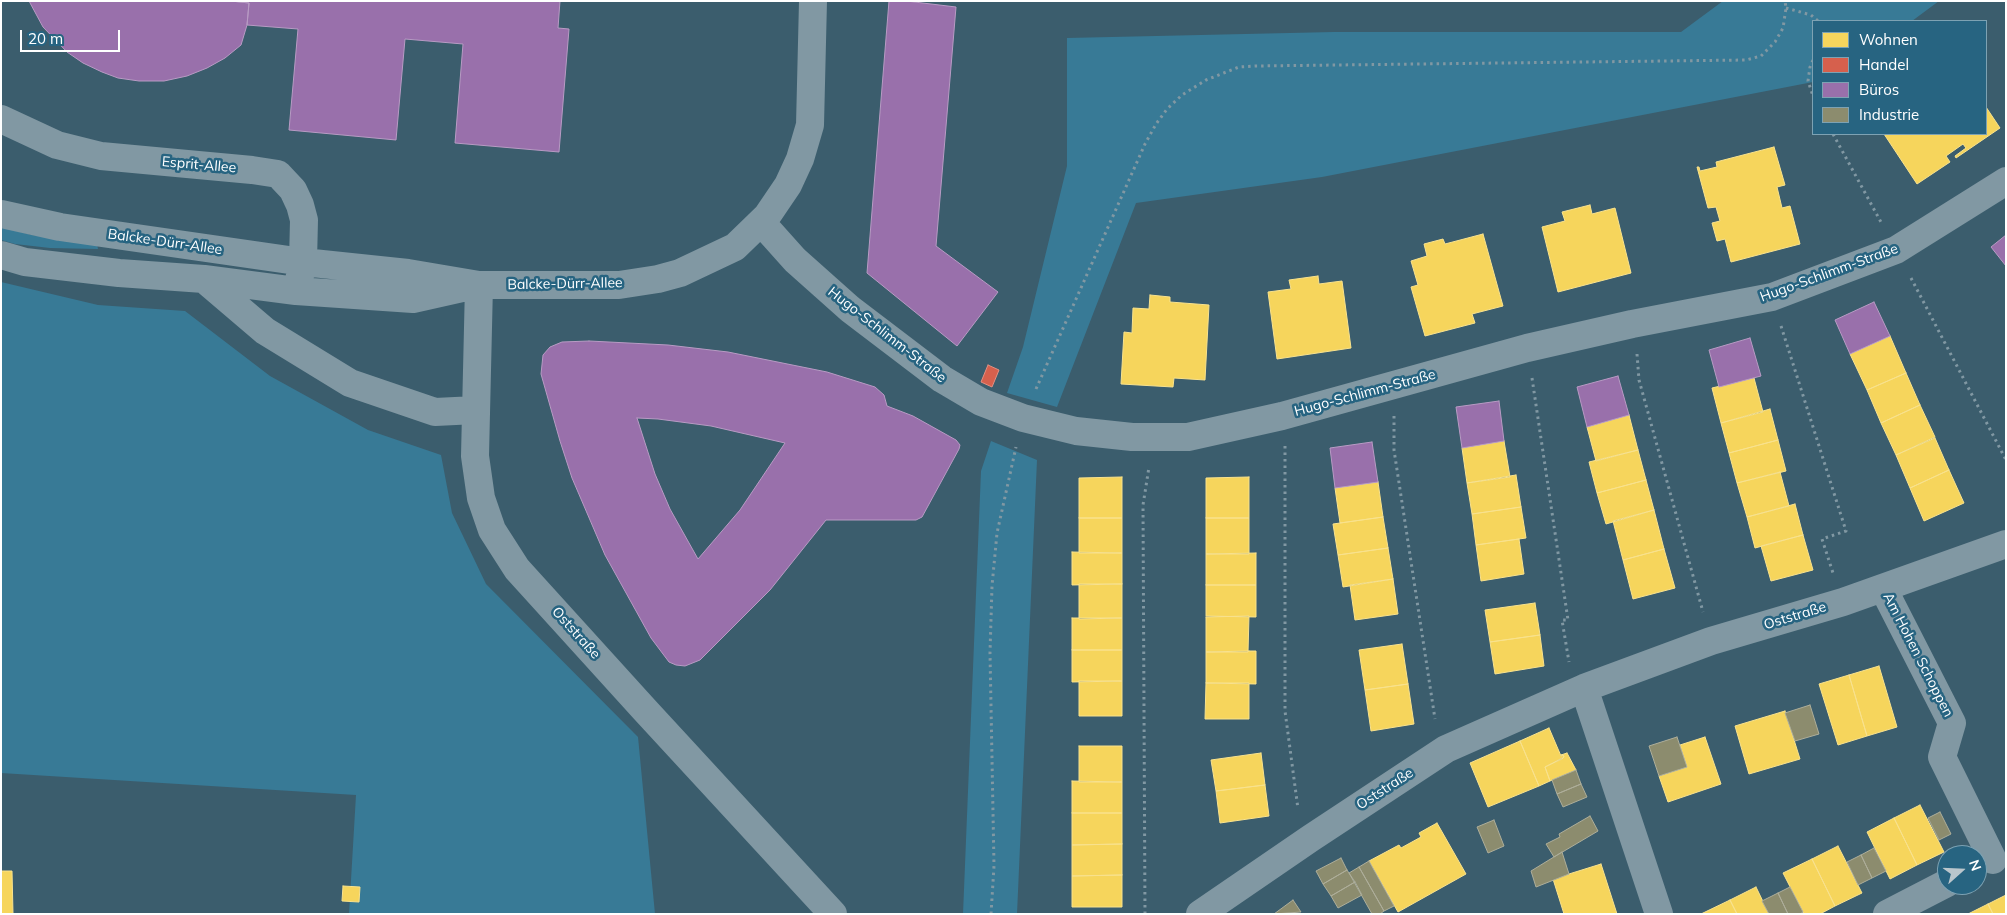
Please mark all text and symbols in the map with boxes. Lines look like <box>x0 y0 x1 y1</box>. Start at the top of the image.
scale bar <box>22 20 122 52</box>
legend <box>1812 20 1987 135</box>
text: 20 m <box>28 29 63 48</box>
text: Wohnen <box>1859 30 1918 49</box>
text: Handel <box>1859 55 1909 74</box>
text: Büros <box>1859 80 1899 99</box>
text: Industrie <box>1859 105 1919 124</box>
street label: Esprit-Allee <box>161 153 237 177</box>
street label: Balcke-Dürr-Allee <box>107 226 223 258</box>
street label: Hugo-Schlimm-Straße <box>1758 240 1900 306</box>
street label: Balcke-Dürr-Allee <box>507 275 623 293</box>
street label: Hugo-Schlimm-Straße <box>825 284 949 386</box>
street label: Hugo-Schlimm-Straße <box>1293 366 1437 420</box>
street label: Am Hohen Schoppen <box>1879 590 1957 720</box>
street label: Oststraße <box>1762 599 1828 633</box>
street label: Oststraße <box>548 604 604 662</box>
street label: Oststraße <box>1353 764 1417 814</box>
north arrow <box>1937 845 1987 895</box>
text: N <box>1965 857 1985 873</box>

